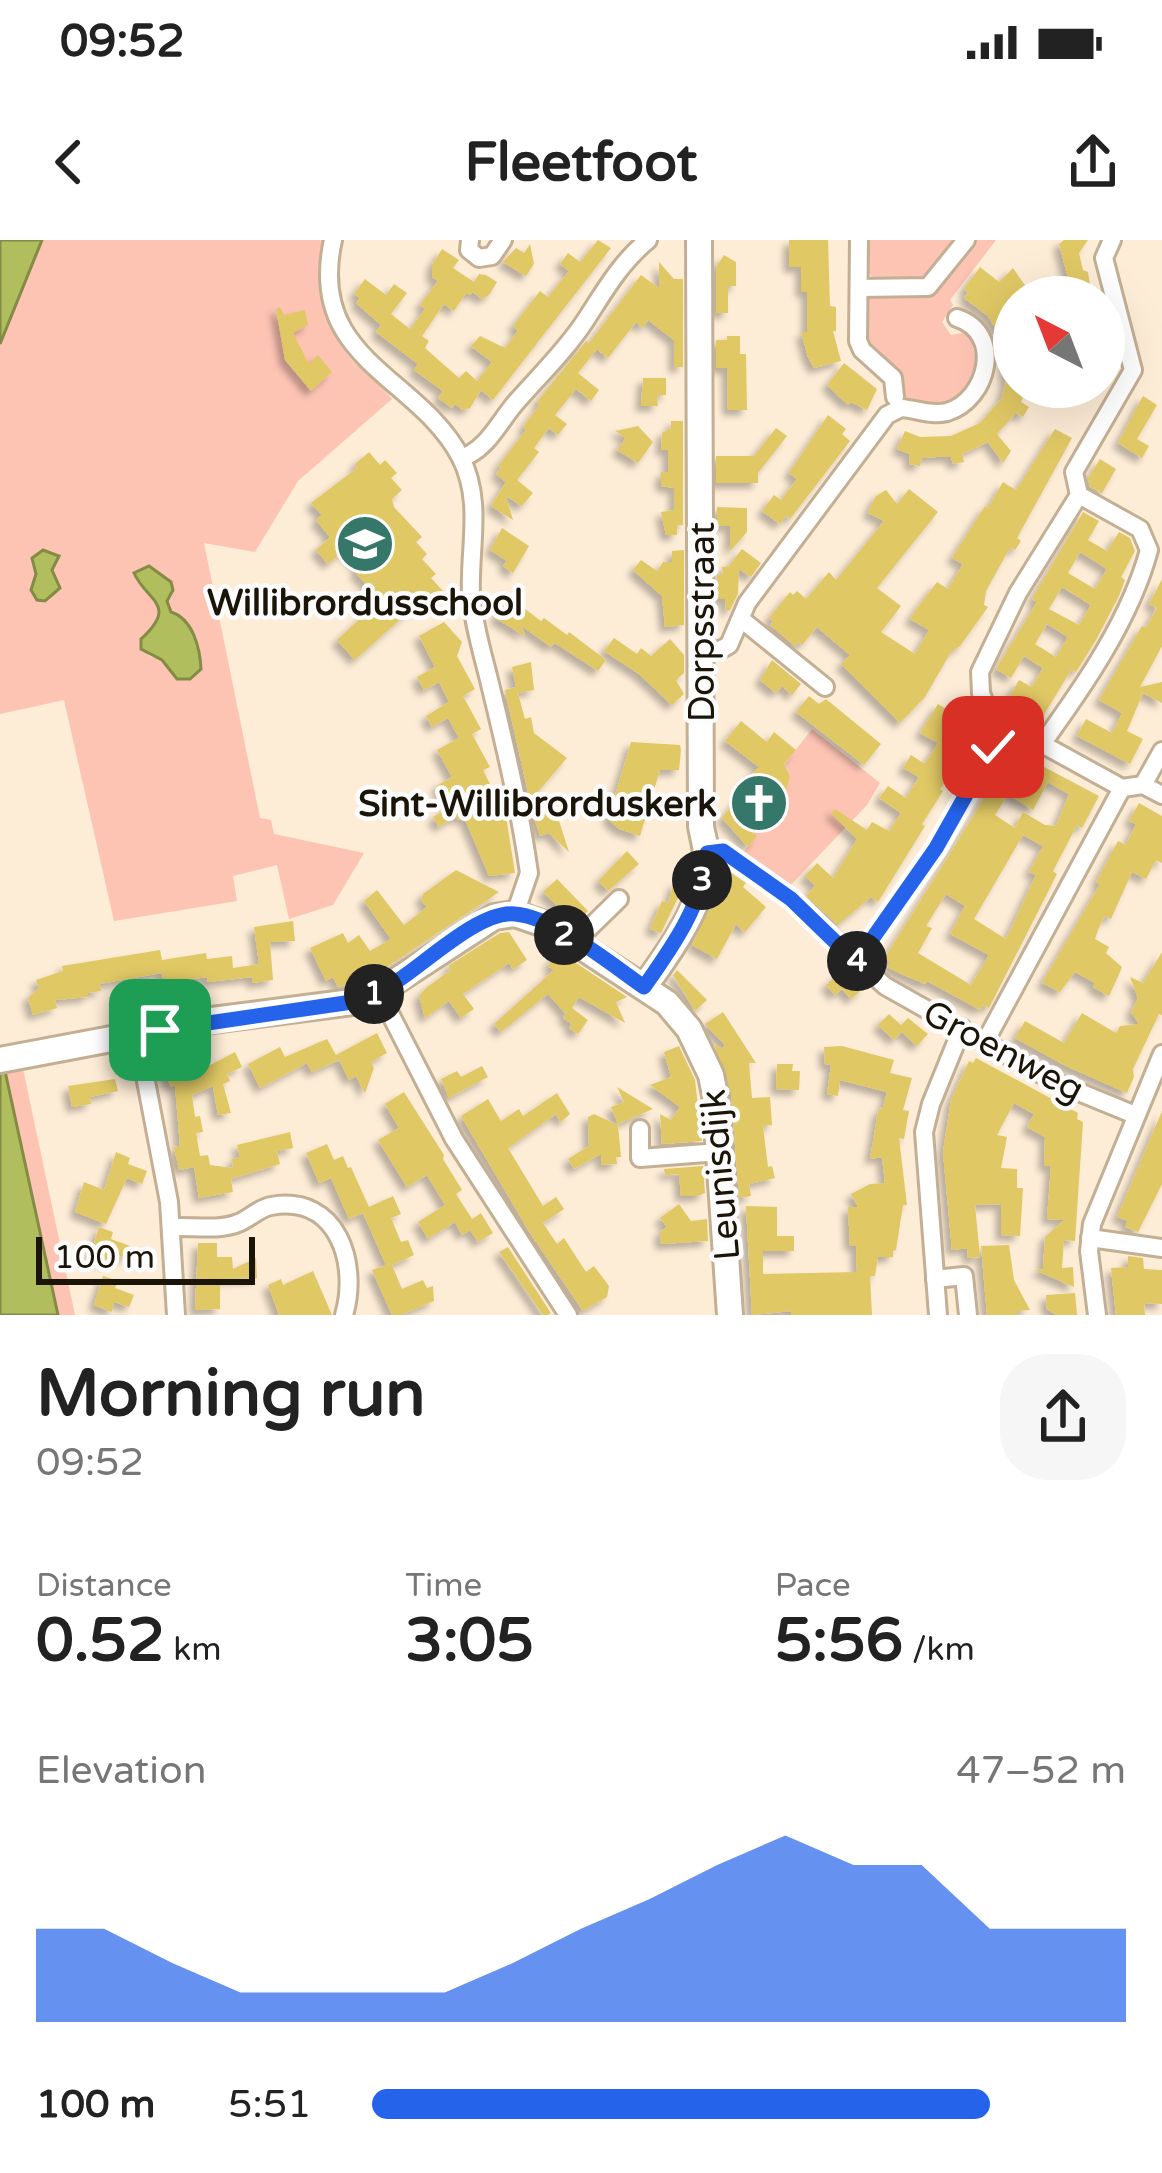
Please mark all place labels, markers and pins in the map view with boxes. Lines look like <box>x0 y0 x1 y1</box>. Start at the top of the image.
school or university icon: Willibrordusschool <box>334 513 396 575</box>
place label: Willibrordusschool <box>207 582 523 625</box>
pin <box>942 696 1044 798</box>
church icon: Sint-Willibrorduskerk <box>728 772 790 834</box>
place label: Sint-Willibrorduskerk <box>358 783 717 826</box>
pin: 3 <box>672 850 732 910</box>
pin: 2 <box>534 905 594 965</box>
pin: 4 <box>827 931 887 991</box>
pin: 1 <box>344 964 404 1024</box>
pin <box>109 979 211 1081</box>

